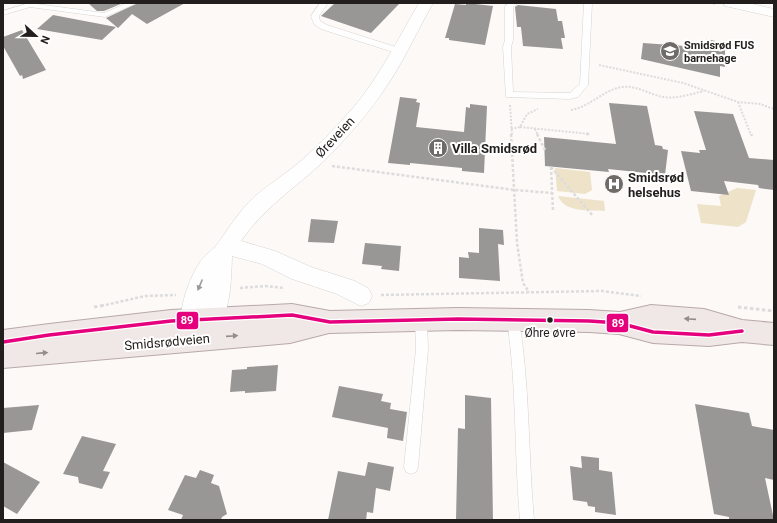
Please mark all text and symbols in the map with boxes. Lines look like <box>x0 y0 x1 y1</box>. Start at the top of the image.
north arrow <box>16 16 56 56</box>
text: N <box>37 34 52 46</box>
place label: Smidsrød FUS barnehage <box>684 39 755 65</box>
school or university icon: Smidsrød FUS barnehage <box>659 40 681 62</box>
street label: Øreveien <box>312 113 358 161</box>
building icon: Villa Smidsrød <box>427 137 449 159</box>
place label: Villa Smidsrød <box>452 141 537 156</box>
place label: Smidsrød helsehus <box>628 170 684 200</box>
hospital icon: Smidsrød helsehus <box>603 173 625 195</box>
one-way arrow <box>197 280 203 291</box>
line badge: 89 <box>176 311 199 330</box>
line badge: 89 <box>606 313 629 333</box>
text: 89 <box>181 314 193 327</box>
marker: Øhre øvre <box>545 315 555 325</box>
one-way arrow <box>684 316 696 323</box>
text: 89 <box>612 317 624 330</box>
place label: Øhre øvre <box>524 326 576 340</box>
street label: Smidsrødveien <box>124 331 210 353</box>
one-way arrow <box>226 333 238 340</box>
one-way arrow <box>36 349 48 356</box>

